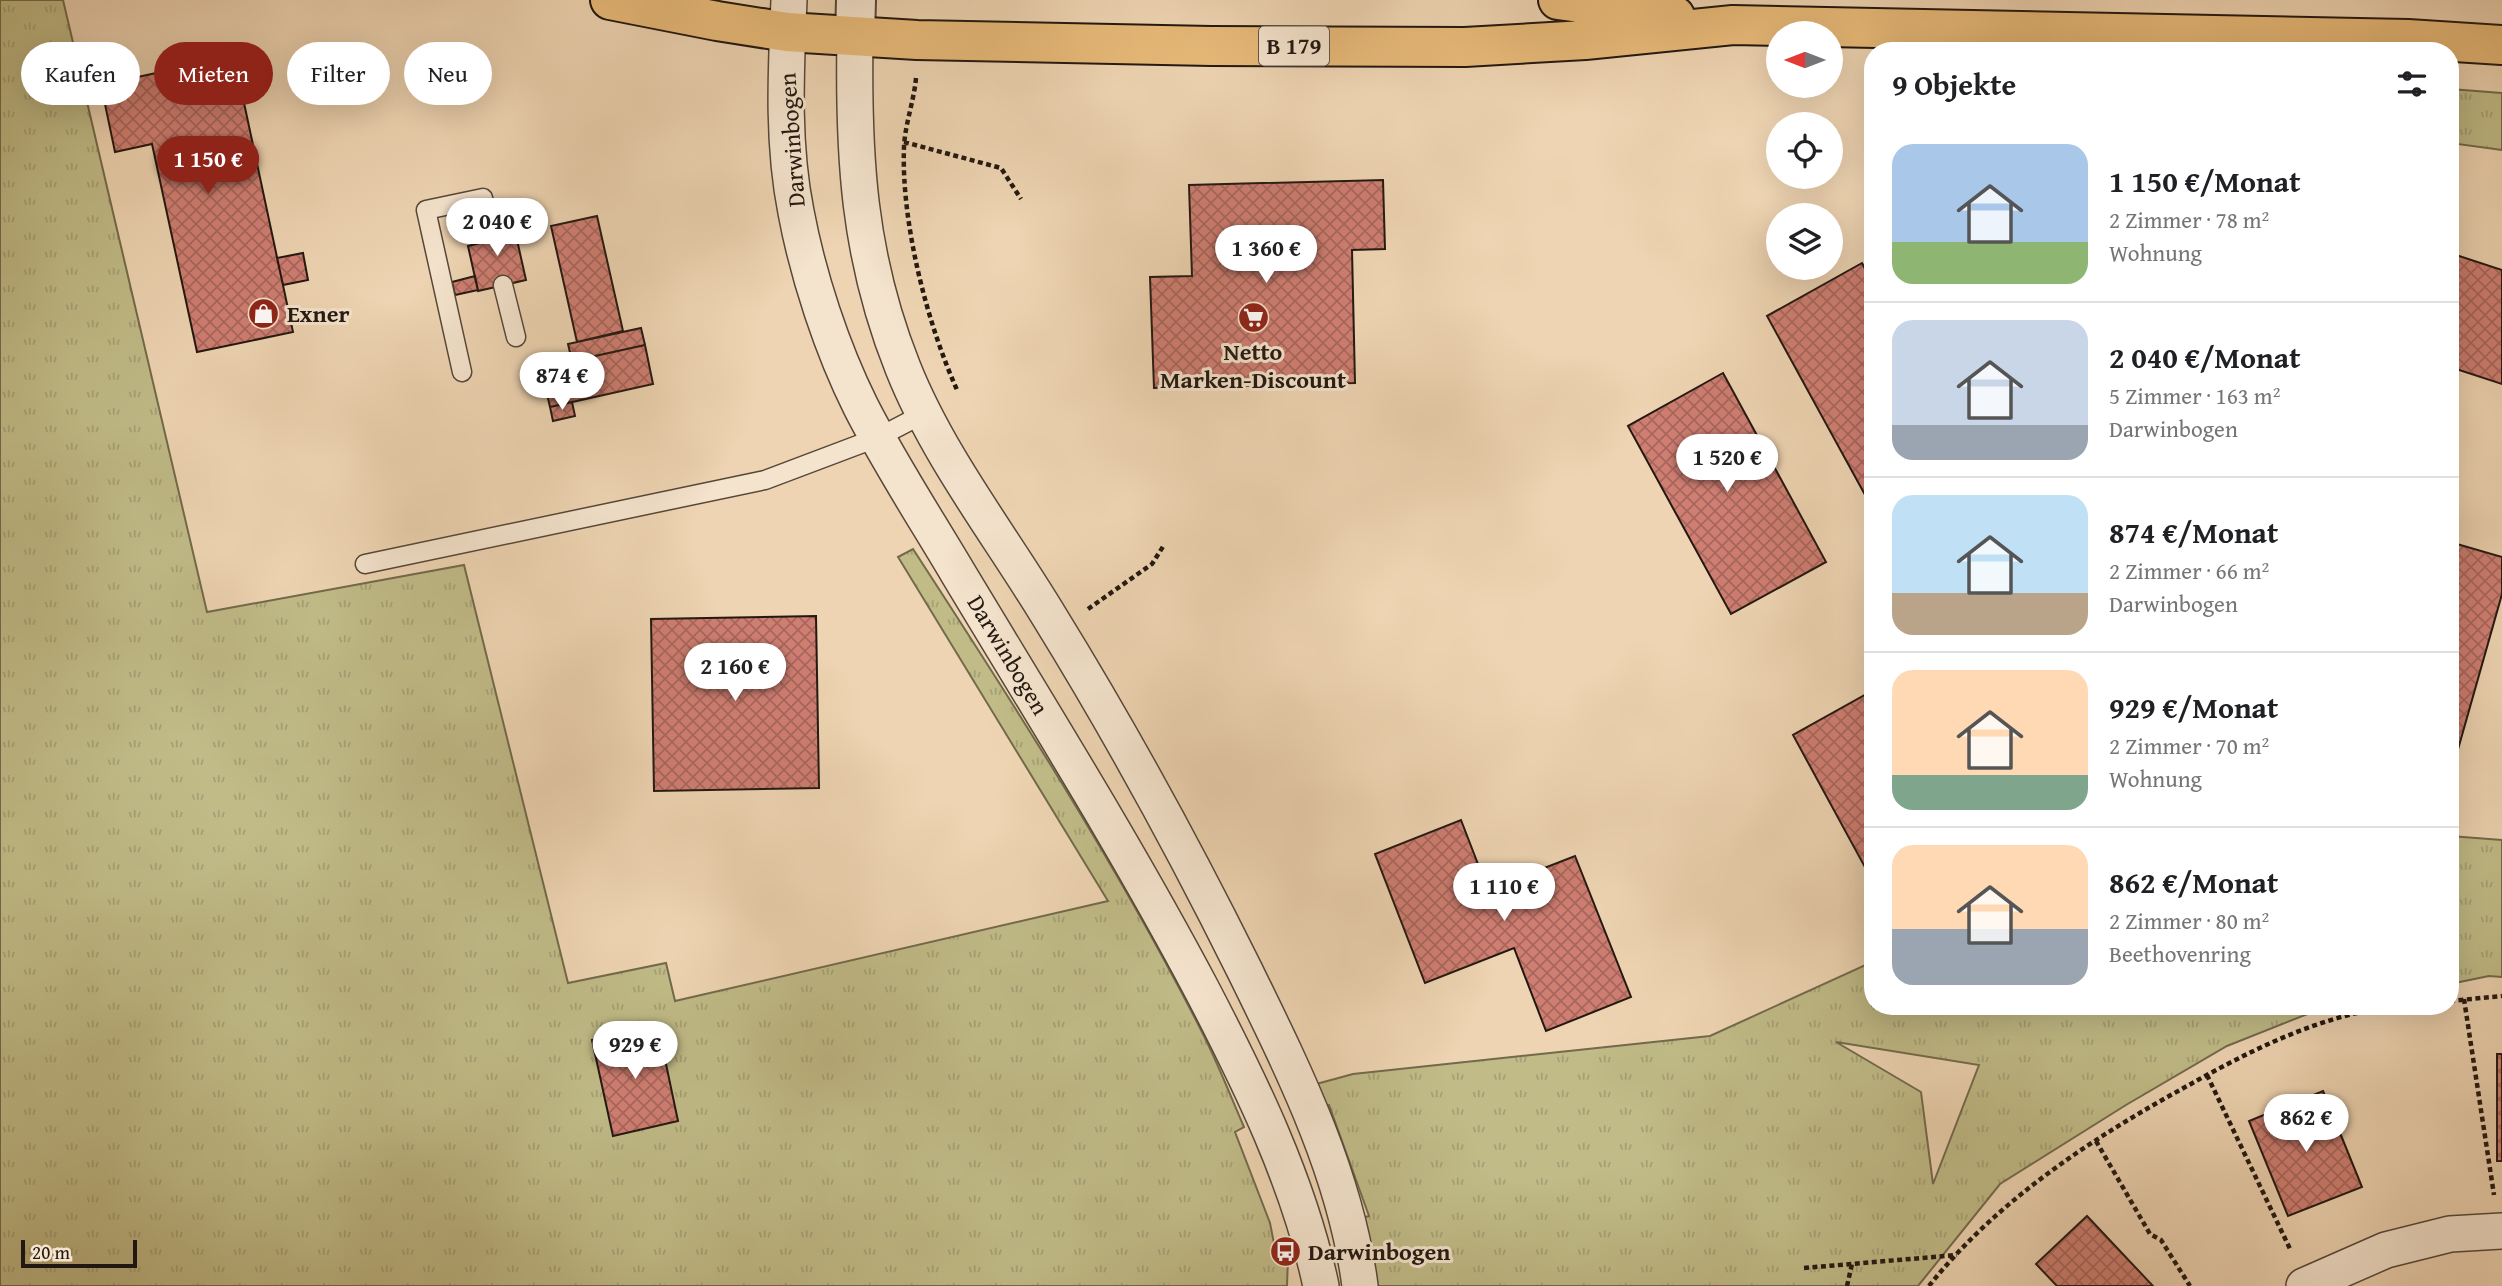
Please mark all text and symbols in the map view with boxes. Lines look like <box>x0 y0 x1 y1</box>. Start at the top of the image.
north arrow <box>1766 21 1843 98</box>
map controls <box>1766 21 1843 280</box>
road number: B 179 <box>1259 26 1329 66</box>
chip: Kaufen <box>21 42 140 105</box>
chip: Mieten <box>154 42 273 105</box>
chip: Filter <box>287 42 390 105</box>
chip: Neu <box>404 42 492 105</box>
text: 9 Objekte <box>1892 62 2016 106</box>
icon: filters <box>2393 65 2431 103</box>
street label: Darwinbogen <box>769 71 814 208</box>
button: locate <box>1766 112 1843 189</box>
pin: 1 150 € <box>143 136 273 196</box>
text: 1 150 € <box>173 142 243 175</box>
text: 1 150 €/Monat <box>2109 159 2301 203</box>
icon: home <box>1948 172 2032 256</box>
pin: 2 040 € <box>432 198 562 258</box>
button: layers <box>1766 203 1843 280</box>
text: 2 Zimmer · 78 m² <box>2109 203 2269 236</box>
text: 2 040 € <box>462 204 532 237</box>
pin: 1 360 € <box>1201 226 1331 285</box>
text: 1 360 € <box>1231 231 1301 264</box>
text: Wohnung <box>2109 236 2202 269</box>
place label: Exner <box>287 296 350 331</box>
shop icon: Exner <box>247 297 281 331</box>
supermarket icon: Netto Marken-Discount <box>1236 301 1270 335</box>
place label: Netto Marken-Discount <box>1160 334 1346 397</box>
text: 2 040 €/Monat <box>2109 335 2301 379</box>
icon: home <box>1948 348 2032 432</box>
pin: 874 € <box>513 352 611 412</box>
text: 874 € <box>536 358 588 391</box>
text: 5 Zimmer · 163 m² <box>2109 379 2280 412</box>
text: Darwinbogen <box>2109 412 2238 445</box>
pin: 1 520 € <box>1662 434 1792 494</box>
text: 1 520 € <box>1692 440 1762 473</box>
text: 874 €/Monat <box>2109 510 2278 554</box>
icon: home <box>1948 523 2032 607</box>
text: 2 Zimmer · 66 m² <box>2109 554 2269 587</box>
text: Darwinbogen <box>2109 587 2238 620</box>
street label: Darwinbogen <box>959 588 1058 722</box>
pin: 2 160 € <box>670 644 800 703</box>
text: 2 160 € <box>700 649 770 682</box>
text: 929 €/Monat <box>2109 685 2278 729</box>
icon: home <box>1948 698 2032 782</box>
text: 2 Zimmer · 70 m² <box>2109 729 2269 762</box>
text: Wohnung <box>2109 762 2202 795</box>
text: 862 €/Monat <box>2109 860 2278 904</box>
pin: 1 110 € <box>1439 864 1569 923</box>
text: 1 110 € <box>1469 869 1539 902</box>
icon: home <box>1948 873 2032 957</box>
text: 2 Zimmer · 80 m² <box>2109 904 2269 937</box>
text: Beethovenring <box>2109 937 2251 970</box>
pin: 929 € <box>586 1021 684 1081</box>
text: 929 € <box>609 1027 661 1060</box>
pin: 862 € <box>2257 1094 2355 1154</box>
text: 862 € <box>2280 1100 2332 1133</box>
place label: Darwinbogen <box>1308 1234 1450 1269</box>
bus stop icon: Darwinbogen <box>1268 1235 1302 1269</box>
scale bar <box>21 1237 136 1269</box>
text: 20 m <box>32 1238 70 1266</box>

